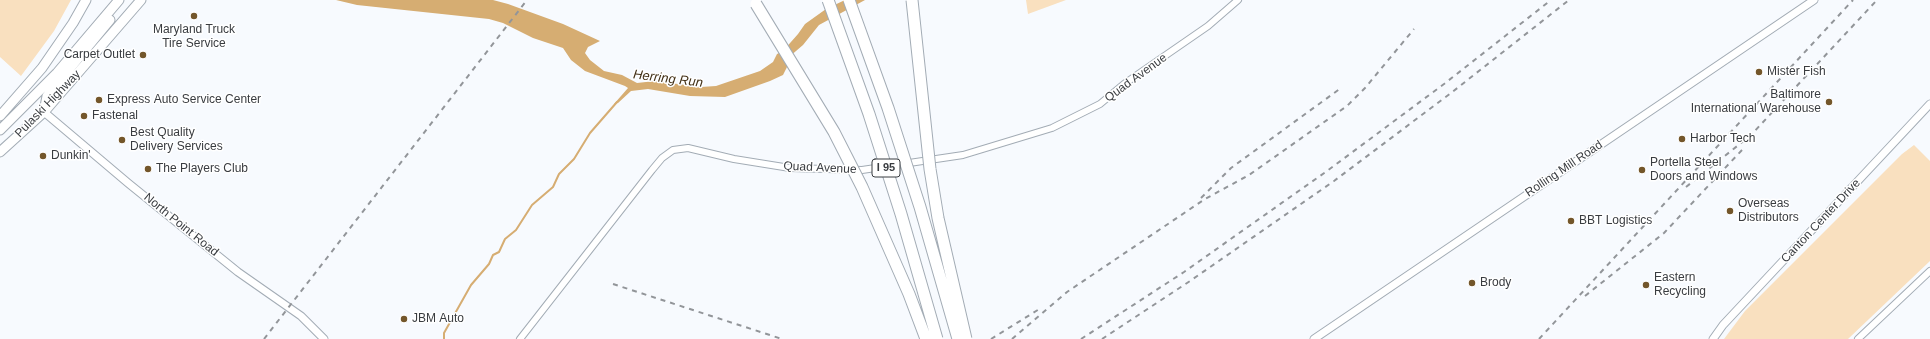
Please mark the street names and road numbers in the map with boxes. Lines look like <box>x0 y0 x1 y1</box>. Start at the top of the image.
street label: Quad Avenue <box>1102 51 1170 105</box>
street label: Pulaski Highway <box>12 67 84 141</box>
street label: Rolling Mill Road <box>1523 138 1605 200</box>
street label: Quad Avenue <box>783 159 857 177</box>
road number: I 95 <box>872 159 900 177</box>
street label: Canton Center Drive <box>1778 176 1864 266</box>
street label: North Point Road <box>141 190 221 260</box>

